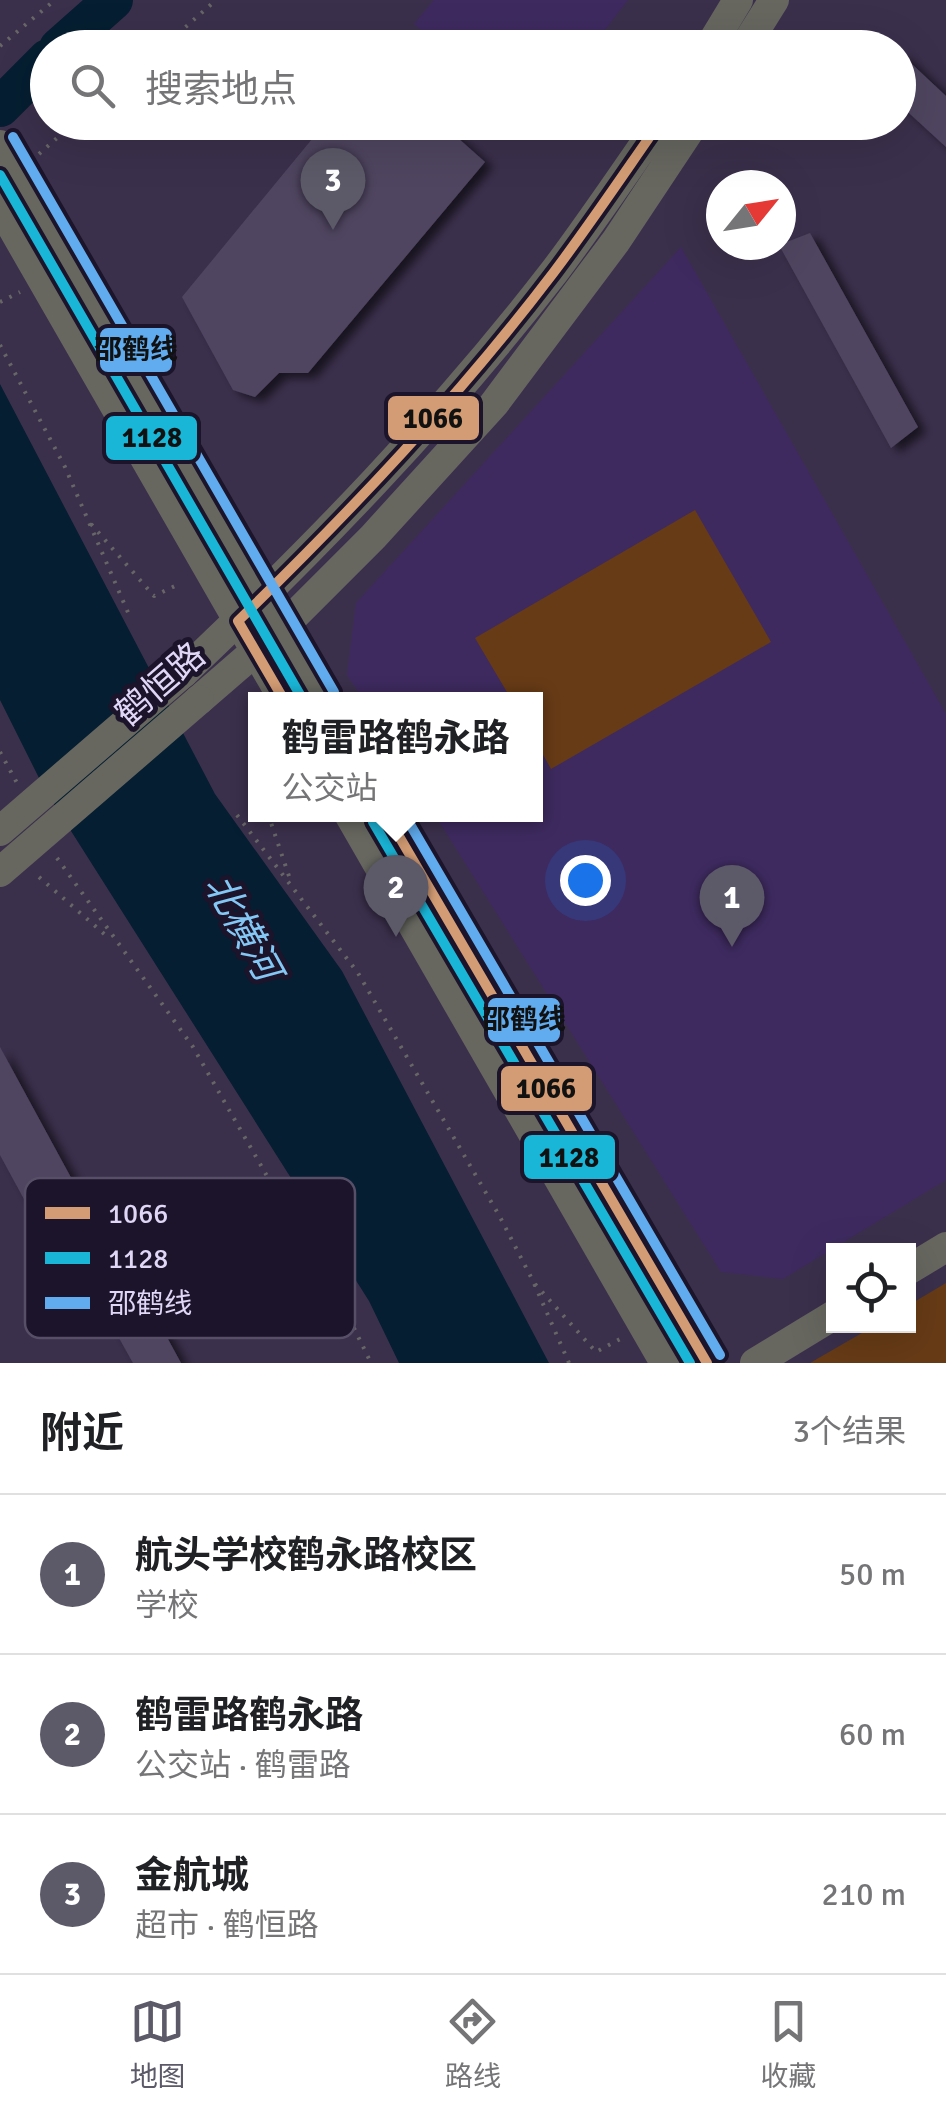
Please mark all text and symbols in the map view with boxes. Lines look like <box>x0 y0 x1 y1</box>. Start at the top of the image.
search box <box>30 30 916 140</box>
icon: search <box>65 58 120 113</box>
text: 搜索地点 <box>145 66 297 113</box>
pin: 3 <box>300 148 366 230</box>
north arrow <box>706 170 796 260</box>
line badge: 邵鹤线 <box>98 326 174 374</box>
text: 邵鹤线 <box>94 333 178 367</box>
line badge: 1066 <box>386 394 481 442</box>
text: 1066 <box>403 402 463 436</box>
line badge: 1128 <box>104 414 199 462</box>
text: 1128 <box>122 421 182 455</box>
street label: 鹤恒路 <box>107 634 214 735</box>
popup <box>248 692 543 822</box>
text: 鹤雷路鹤永路 <box>281 715 510 762</box>
text: 公交站 <box>281 769 378 808</box>
pin: 2 <box>364 854 428 937</box>
your location <box>560 855 611 906</box>
pin: 1 <box>700 864 764 947</box>
water label: 北横河 <box>194 866 294 995</box>
line badge: 邵鹤线 <box>486 996 562 1044</box>
text: 邵鹤线 <box>482 1003 566 1037</box>
line badge: 1066 <box>499 1064 594 1113</box>
text: 1066 <box>516 1072 576 1106</box>
line badge: 1128 <box>522 1133 617 1181</box>
text: 1128 <box>539 1141 599 1175</box>
legend <box>25 1178 355 1338</box>
text: 1066 <box>108 1197 168 1231</box>
text: 1128 <box>108 1242 168 1276</box>
map controls <box>826 1243 916 1333</box>
button: locate <box>826 1243 916 1333</box>
text: 邵鹤线 <box>108 1287 192 1321</box>
text: 附近 <box>40 1408 124 1459</box>
text: 3个结果 <box>793 1412 906 1451</box>
text: 航头学校鹤永路校区 <box>135 1532 477 1579</box>
text: 1 <box>64 1555 81 1594</box>
text: 50 m <box>839 1555 906 1594</box>
text: 学校 <box>135 1586 199 1625</box>
text: 鹤雷路鹤永路 <box>135 1692 363 1739</box>
text: 2 <box>64 1715 81 1754</box>
text: 60 m <box>839 1715 906 1754</box>
text: 公交站 · 鹤雷路 <box>135 1746 351 1785</box>
text: 金航城 <box>135 1852 249 1899</box>
text: 3 <box>64 1875 81 1914</box>
text: 210 m <box>822 1875 906 1914</box>
text: 超市 · 鹤恒路 <box>135 1906 319 1945</box>
tab: 地图 <box>130 1994 186 2094</box>
tab: 路线 <box>445 1994 501 2094</box>
tab: 收藏 <box>760 1994 816 2094</box>

